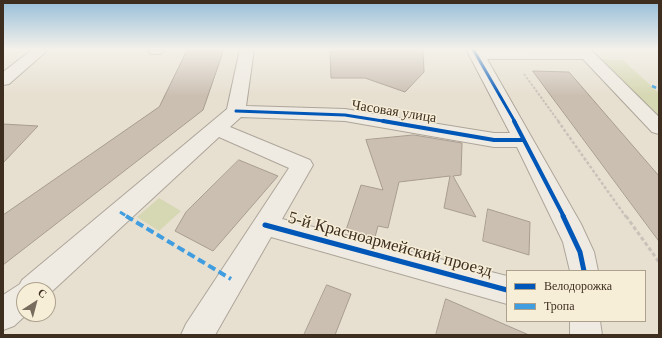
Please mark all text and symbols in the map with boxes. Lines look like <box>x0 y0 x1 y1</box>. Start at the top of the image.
street label: Часовая улица <box>350 97 438 127</box>
street label: 5-й Красноармейский проезд <box>286 208 494 282</box>
legend <box>506 270 646 322</box>
text: Велодорожка <box>544 279 612 293</box>
north arrow <box>16 282 56 322</box>
text: С <box>36 286 49 300</box>
text: Тропа <box>544 299 575 313</box>

